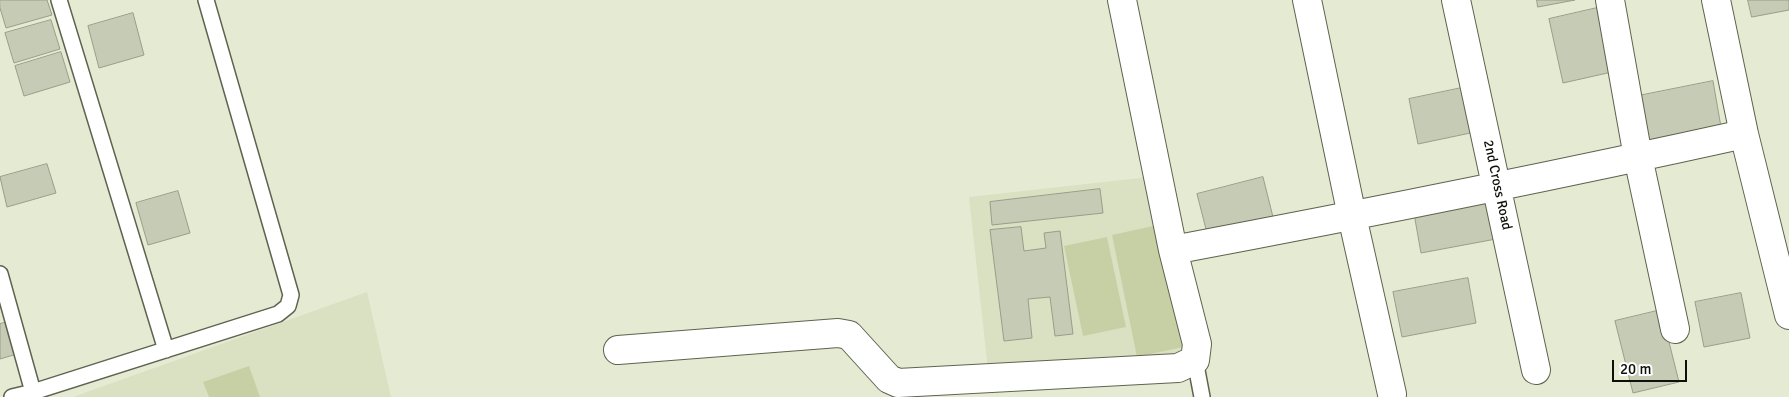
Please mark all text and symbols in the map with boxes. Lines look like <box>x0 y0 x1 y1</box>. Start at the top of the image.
street label: 2nd Cross Road <box>1479 138 1515 232</box>
scale bar <box>1614 350 1689 382</box>
text: 20 m <box>1620 360 1651 378</box>

